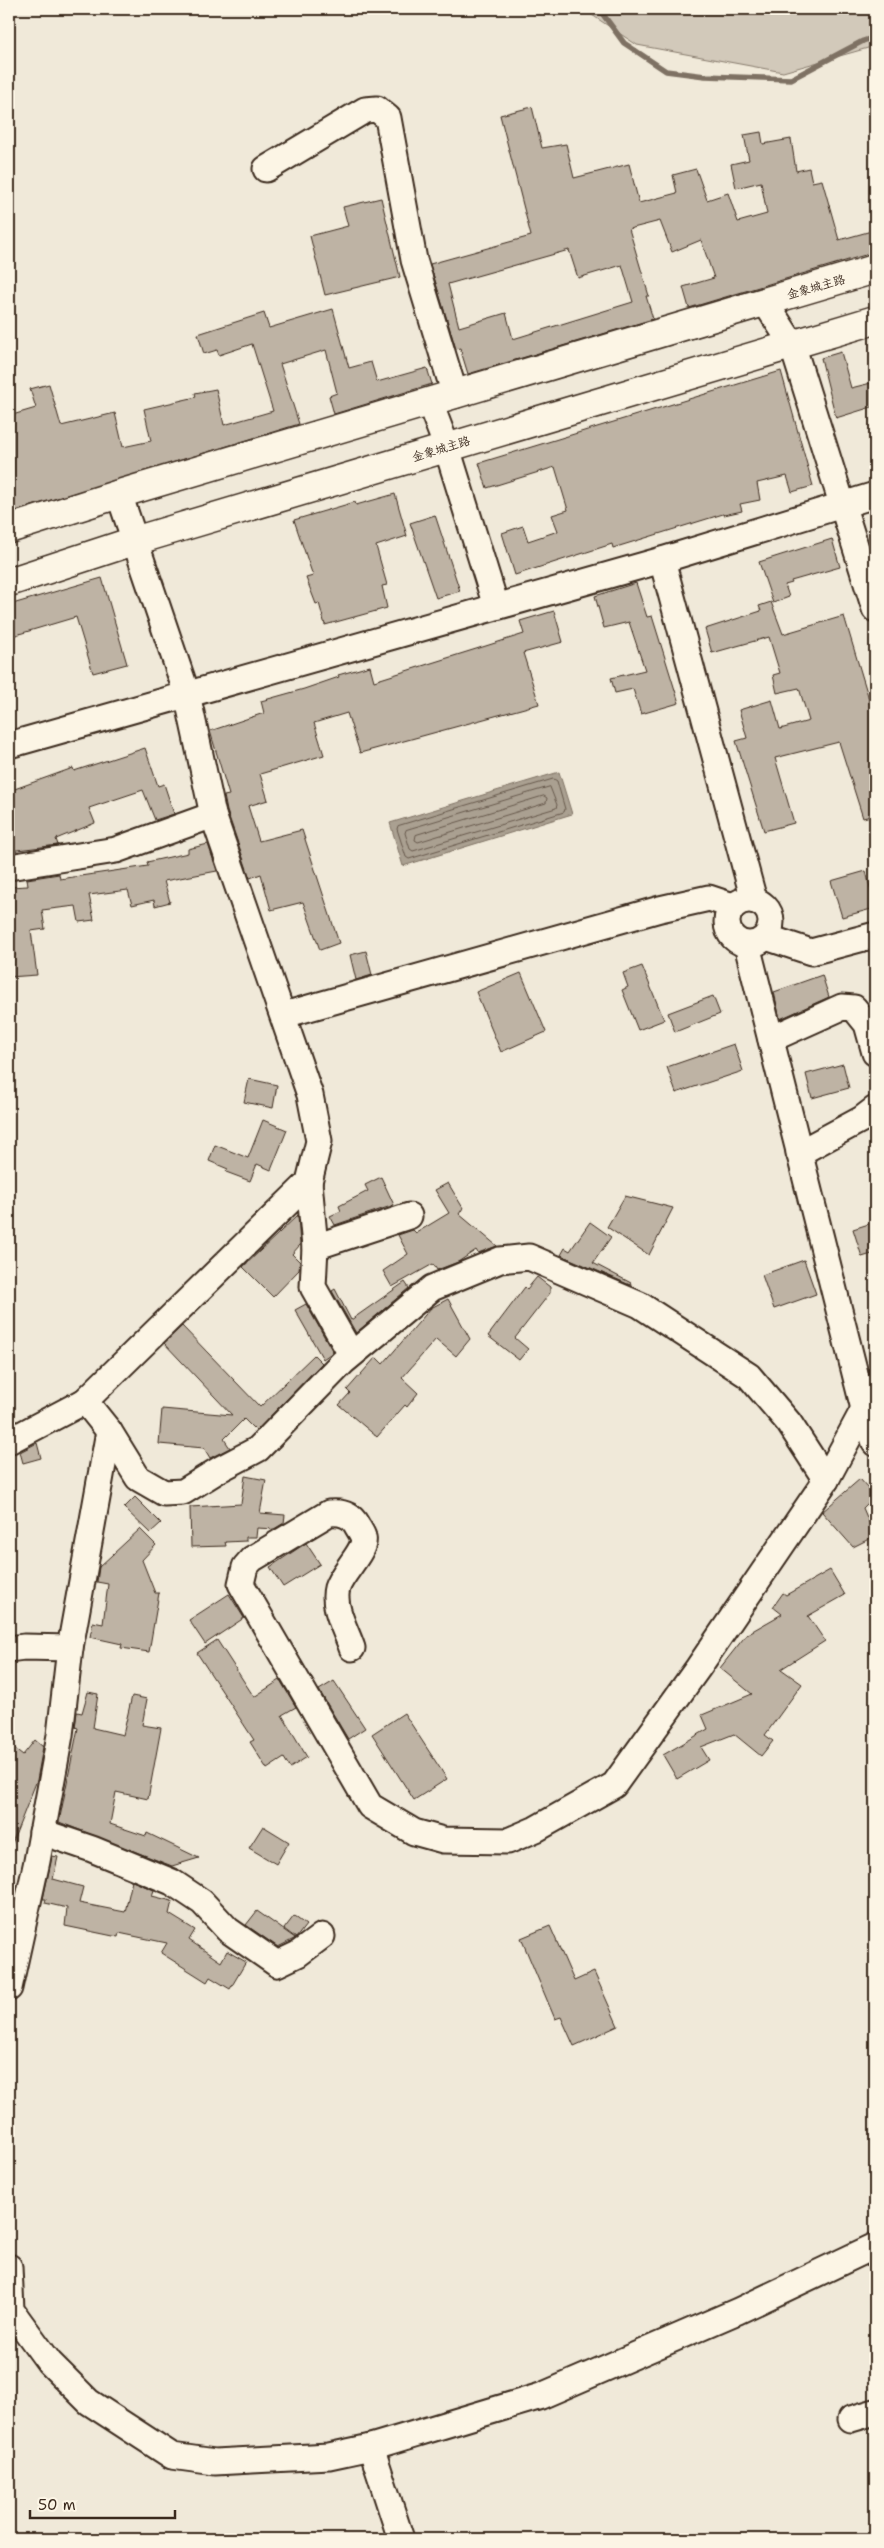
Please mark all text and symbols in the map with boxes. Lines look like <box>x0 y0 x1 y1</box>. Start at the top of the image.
street label: 金象城主路 <box>785 271 847 303</box>
street label: 金象城主路 <box>410 433 472 465</box>
scale bar <box>30 2488 175 2520</box>
text: 50 m <box>38 2495 76 2515</box>

